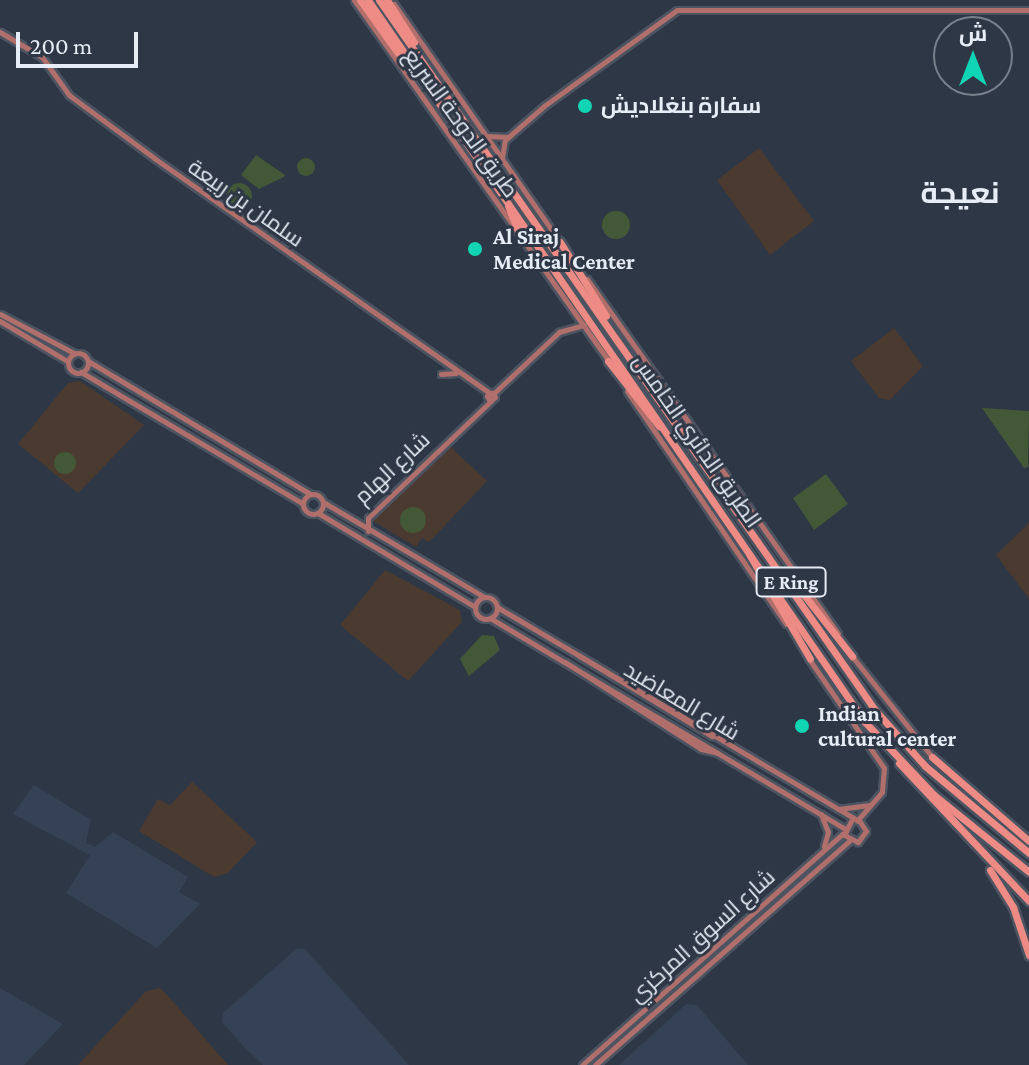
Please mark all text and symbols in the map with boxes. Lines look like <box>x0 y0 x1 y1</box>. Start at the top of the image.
scale bar <box>20 16 142 66</box>
north arrow <box>933 16 1013 96</box>
text: ش <box>959 21 987 46</box>
text: 200 m <box>30 32 92 59</box>
street label: طريق الدوحة السريع <box>398 43 524 203</box>
place label: سفارة بنغلاديش <box>601 93 761 119</box>
marker: سفارة بنغلاديش <box>576 97 594 115</box>
street label: سلمان بن ربيعة <box>183 153 309 253</box>
district label: نعيجة <box>920 175 1000 211</box>
place label: Al Siraj Medical Center <box>493 223 635 274</box>
marker: Al Siraj Medical Center <box>464 238 486 260</box>
street label: الطريق الدائري الخامس <box>627 349 767 533</box>
street label: شارع الهام <box>349 426 435 510</box>
road number: E Ring <box>755 566 827 598</box>
street label: شارع المعاضيد <box>619 656 745 746</box>
place label: Indian cultural center <box>818 700 956 752</box>
marker: Indian cultural center <box>793 717 811 735</box>
street label: شارع السوق المركزي <box>624 864 780 1008</box>

